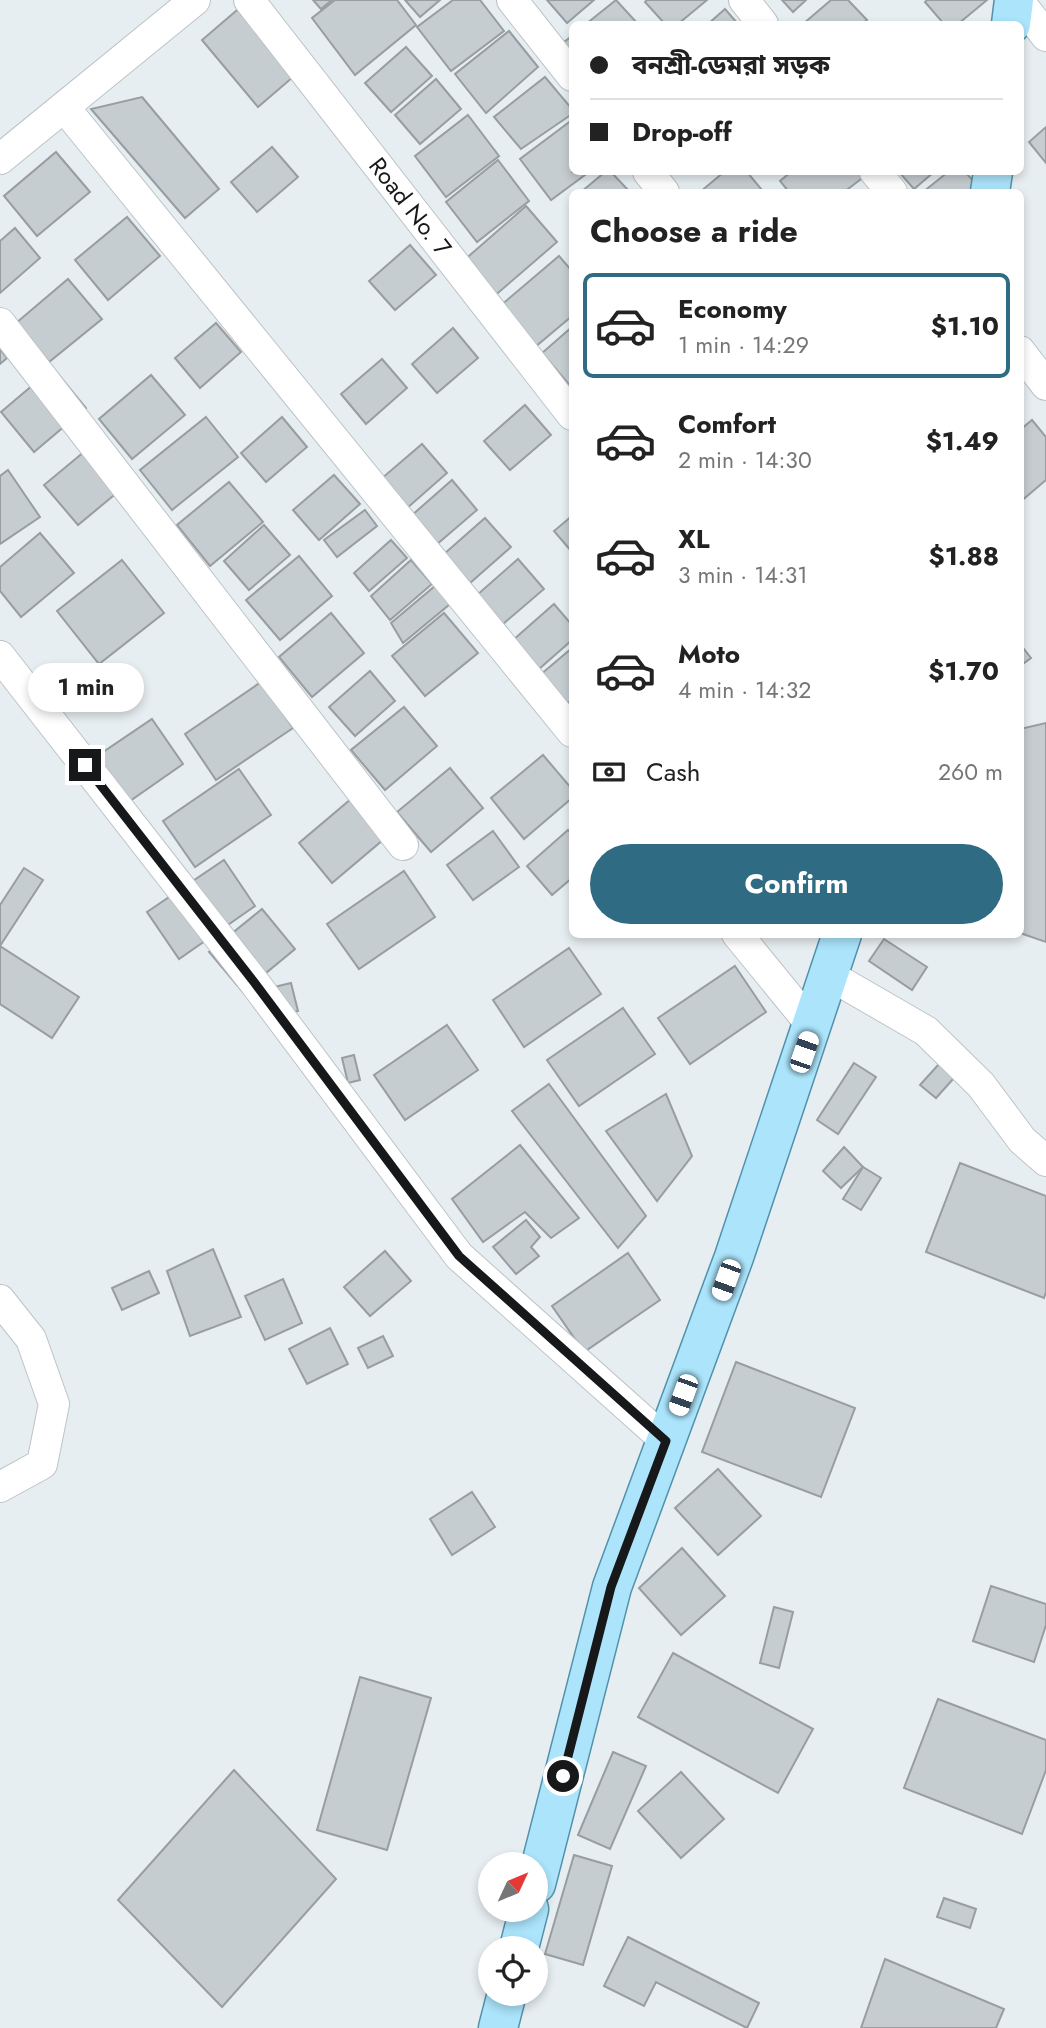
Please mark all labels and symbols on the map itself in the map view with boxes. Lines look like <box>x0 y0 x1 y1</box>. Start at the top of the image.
street label: Road No. 7 <box>361 150 460 263</box>
callout: 1 min <box>27 664 143 712</box>
route end <box>69 749 101 781</box>
car <box>788 1029 821 1075</box>
car <box>709 1257 744 1303</box>
car <box>666 1372 701 1418</box>
route start <box>547 1760 579 1792</box>
north arrow <box>478 1852 548 1922</box>

